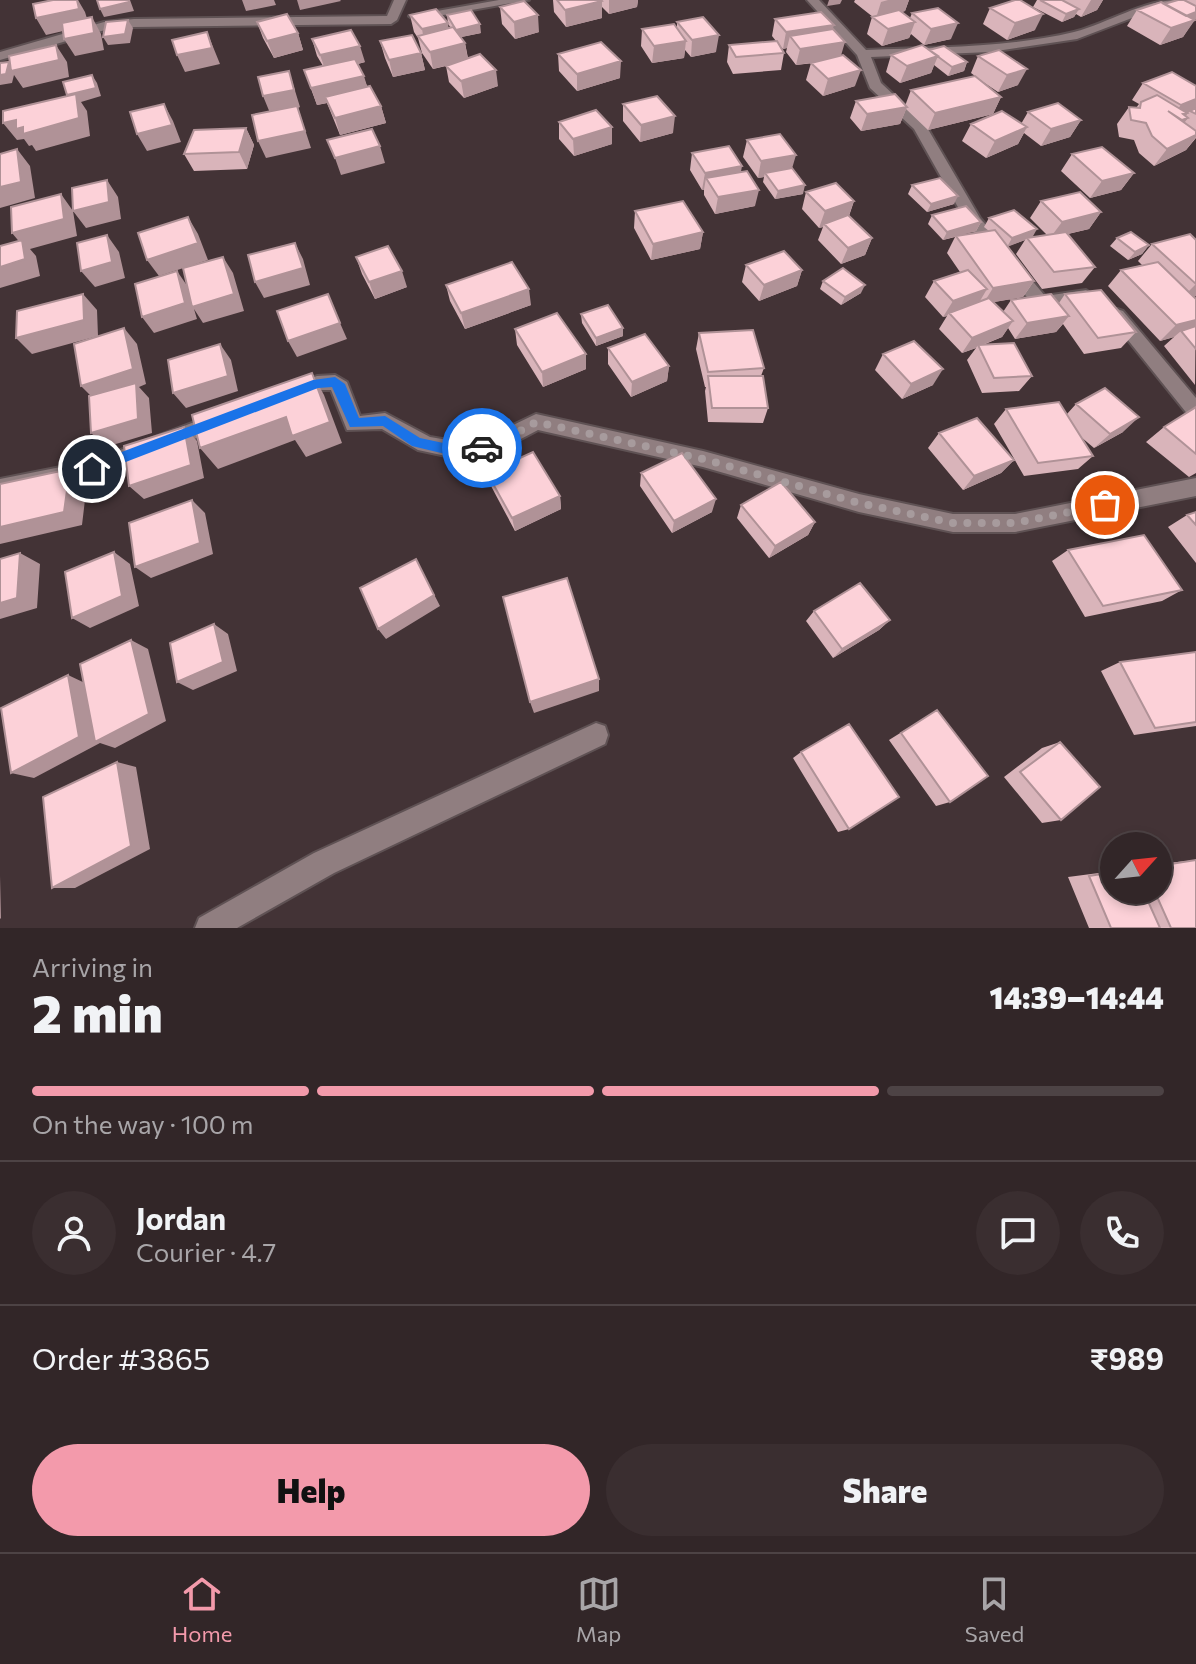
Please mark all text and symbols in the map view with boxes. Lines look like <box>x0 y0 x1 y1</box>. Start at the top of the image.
courier <box>442 408 522 488</box>
icon: car <box>460 426 504 470</box>
pin <box>58 435 126 503</box>
icon: home <box>70 447 114 491</box>
pin <box>1071 471 1139 539</box>
icon: bag <box>1083 483 1127 527</box>
north arrow <box>1100 832 1172 904</box>
map controls <box>1100 832 1172 904</box>
text: Arriving in <box>32 951 153 982</box>
text: 14:39–14:44 <box>989 978 1164 1015</box>
text: 2 min <box>32 980 163 1044</box>
text: On the way · 100 m <box>32 1108 254 1139</box>
button: person <box>32 1191 116 1275</box>
button: chat <box>976 1191 1060 1275</box>
button: phone <box>1080 1191 1164 1275</box>
text: Jordan <box>136 1199 226 1236</box>
text: Courier · 4.7 <box>136 1236 276 1267</box>
text: Order #3865 <box>32 1339 210 1376</box>
text: ₹989 <box>1090 1339 1164 1376</box>
button: Help <box>32 1444 590 1536</box>
button: Share <box>606 1444 1164 1536</box>
tab: Home <box>172 1572 232 1647</box>
tab: Map <box>576 1572 621 1647</box>
tab: Saved <box>965 1572 1024 1647</box>

